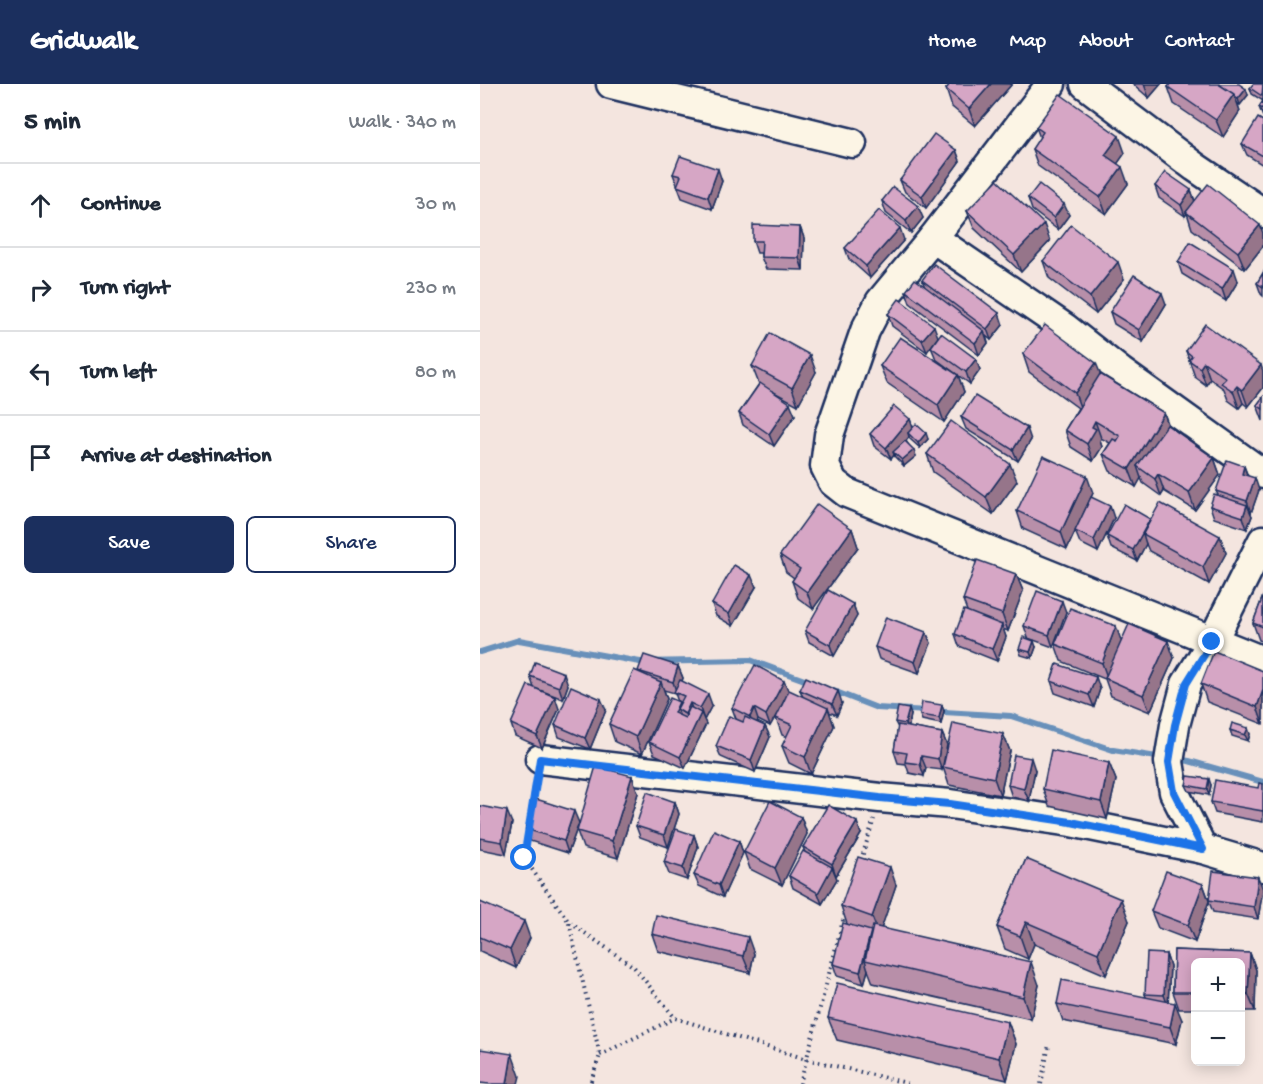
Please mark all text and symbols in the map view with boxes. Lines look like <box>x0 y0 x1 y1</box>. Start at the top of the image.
text: Gridwalk <box>30 26 136 59</box>
text: Home <box>928 30 976 55</box>
text: Map <box>1009 30 1046 55</box>
text: About <box>1079 30 1132 55</box>
text: Contact <box>1165 30 1233 55</box>
text: 5 min <box>24 108 80 139</box>
text: Walk · 340 m <box>349 112 456 135</box>
icon: ahead <box>24 189 57 222</box>
text: Continue <box>81 192 161 218</box>
text: 30 m <box>415 194 456 217</box>
icon: right <box>24 273 57 306</box>
text: Turn right <box>81 276 169 302</box>
text: 230 m <box>406 278 456 301</box>
icon: left <box>24 357 57 390</box>
text: Turn left <box>81 360 155 386</box>
text: 80 m <box>415 362 456 385</box>
icon: arrive <box>24 441 57 474</box>
text: Arrive at destination <box>81 444 271 470</box>
button: Save <box>24 516 234 573</box>
button: Share <box>246 516 456 573</box>
route end <box>1198 628 1224 654</box>
route start <box>510 844 536 870</box>
map controls <box>1191 958 1245 1066</box>
button: + <box>1191 958 1245 1012</box>
button: − <box>1191 1012 1245 1066</box>

